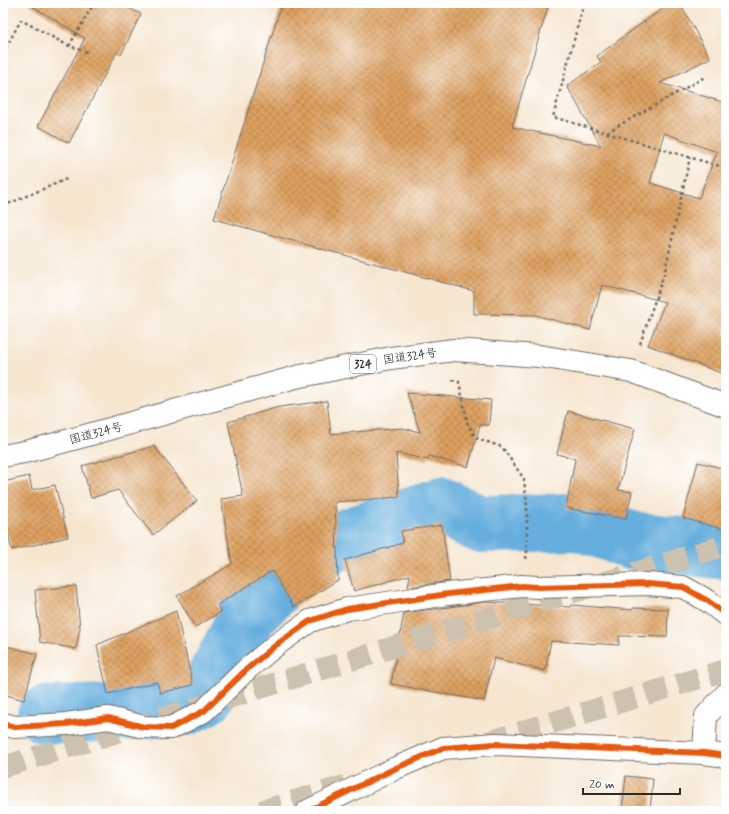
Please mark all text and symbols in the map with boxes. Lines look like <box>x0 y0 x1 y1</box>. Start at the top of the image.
street label: 国道324号 <box>382 345 438 369</box>
road number: 324 <box>350 355 376 373</box>
street label: 国道324号 <box>68 419 125 449</box>
scale bar <box>583 770 680 796</box>
text: 20 m <box>589 777 615 793</box>

